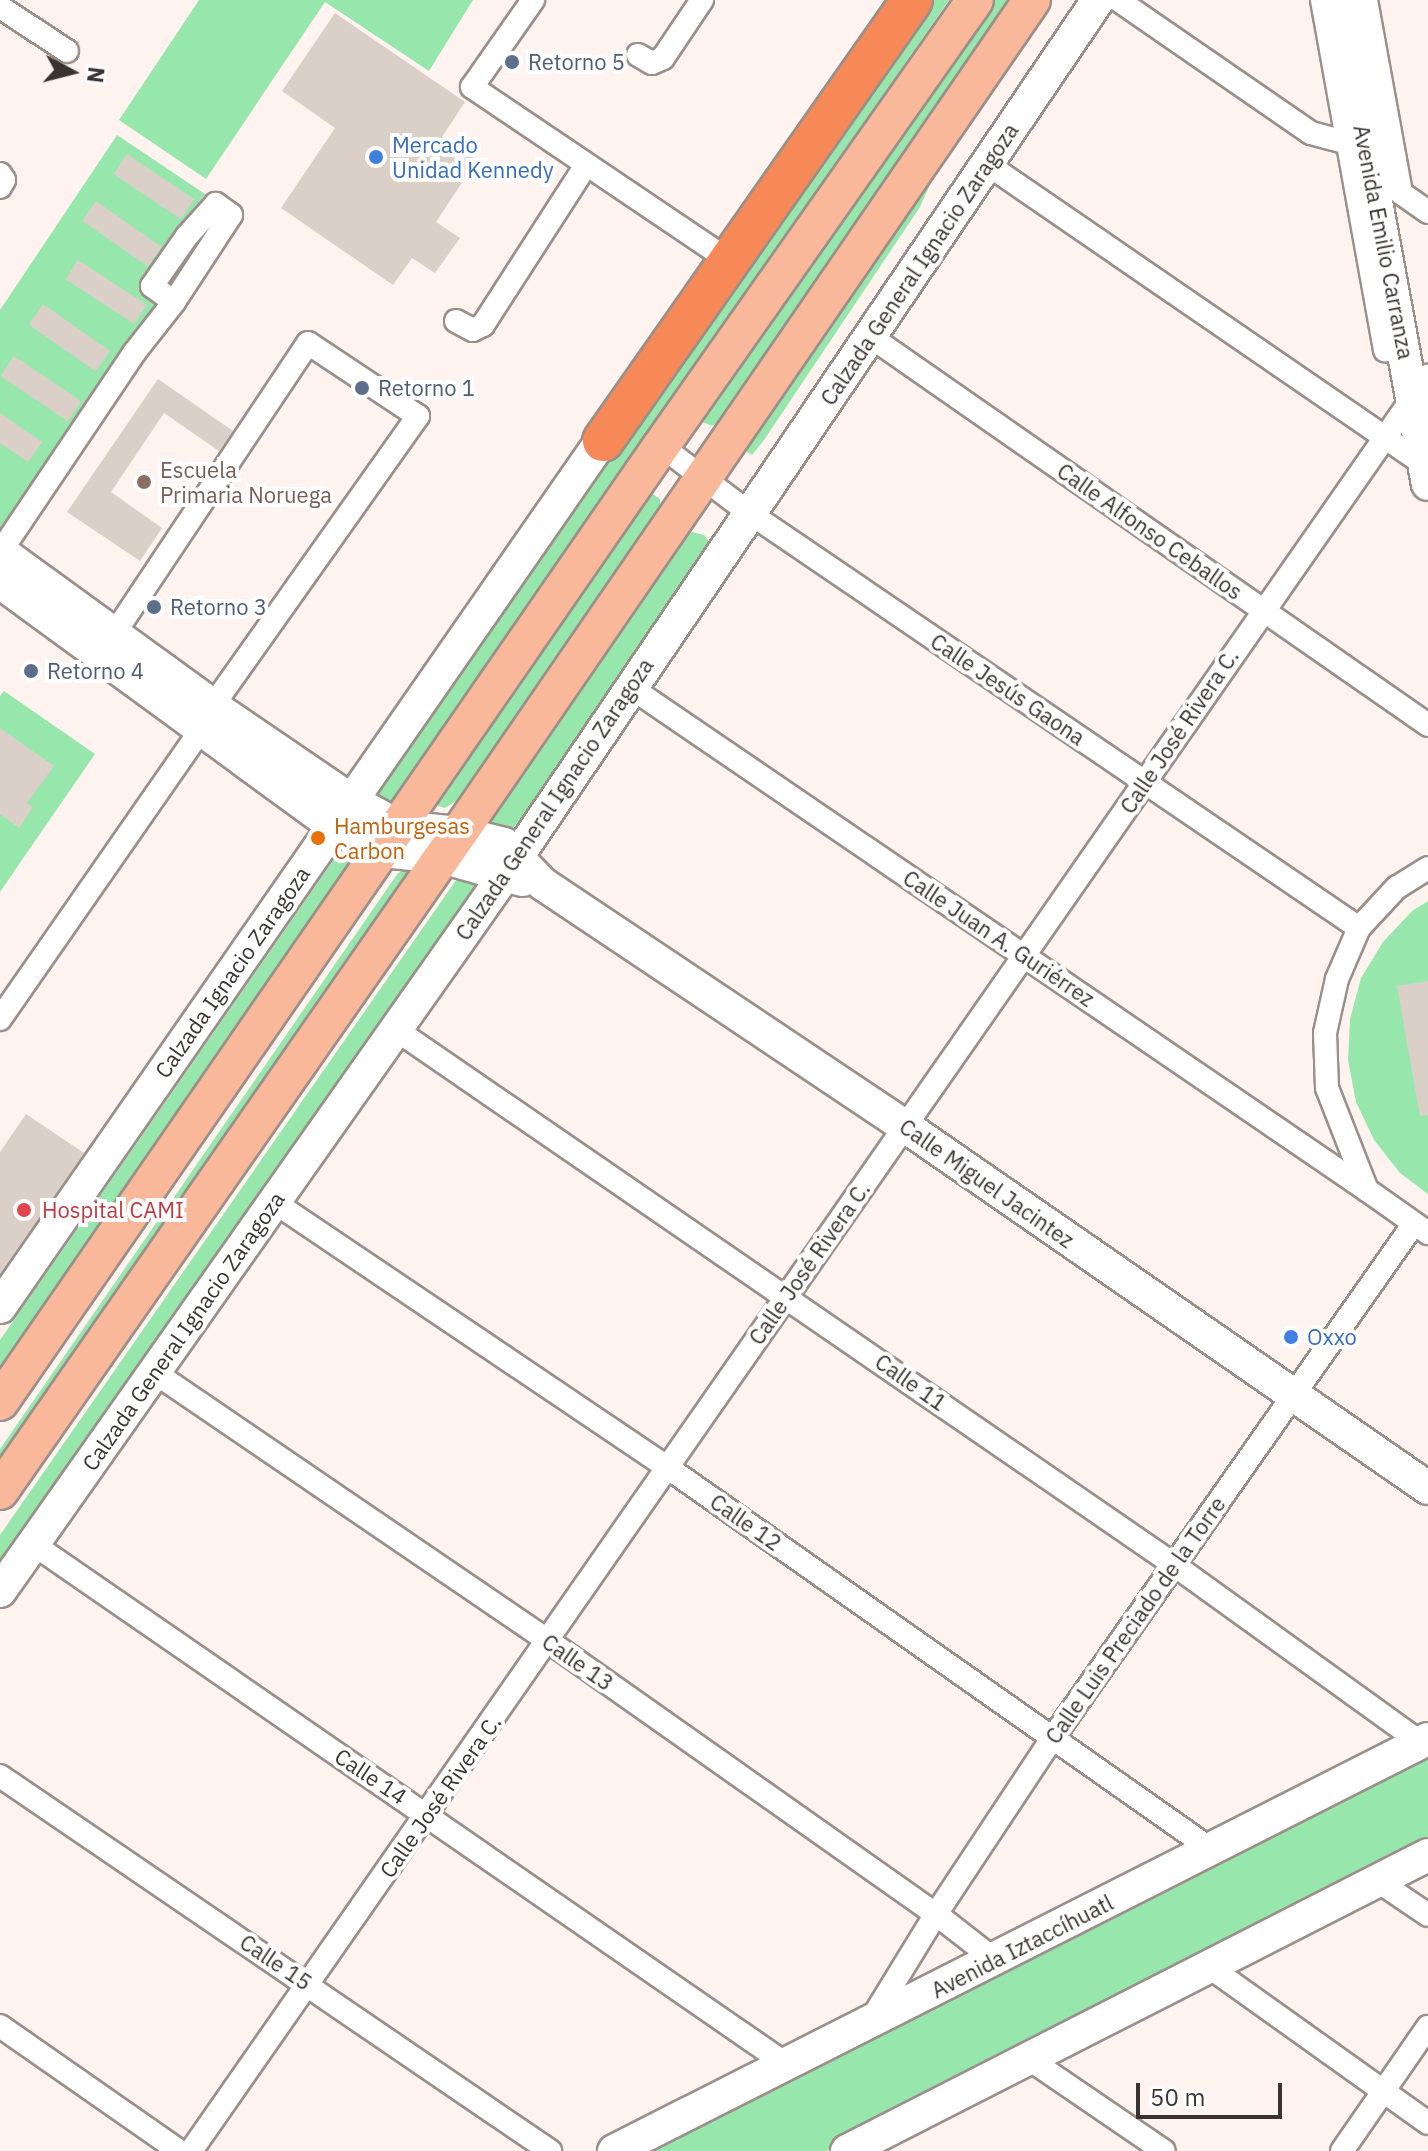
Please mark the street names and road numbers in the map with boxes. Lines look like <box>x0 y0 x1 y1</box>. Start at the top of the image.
street label: Calzada General Ignacio Zaragoza <box>815 118 1023 410</box>
street label: Avenida Emilio Carranza <box>1348 123 1420 361</box>
street label: Calle Alfonso Ceballos <box>1052 457 1248 605</box>
street label: Calle Jesús Gaona <box>926 628 1090 750</box>
street label: Calle José Rivera C. <box>1114 644 1244 818</box>
street label: Calzada General Ignacio Zaragoza <box>450 653 658 945</box>
street label: Calzada Ignacio Zaragoza <box>149 861 315 1083</box>
street label: Calle Juan A. Guriérrez <box>898 864 1100 1012</box>
street label: Calle Miguel Jacintez <box>895 1113 1079 1253</box>
street label: Calle José Rivera C. <box>743 1176 875 1350</box>
street label: Calzada General Ignacio Zaragoza <box>76 1186 290 1476</box>
street label: Calle 11 <box>870 1348 952 1416</box>
street label: Calle 12 <box>705 1488 787 1556</box>
street label: Calle Luis Preciado de la Torre <box>1039 1491 1231 1749</box>
street label: Calle 13 <box>537 1628 619 1696</box>
street label: Calle José Rivera C. <box>374 1709 506 1883</box>
street label: Calle 14 <box>330 1742 412 1810</box>
street label: Avenida Iztaccíhuatl <box>927 1889 1117 2003</box>
street label: Calle 15 <box>235 1928 317 1996</box>

